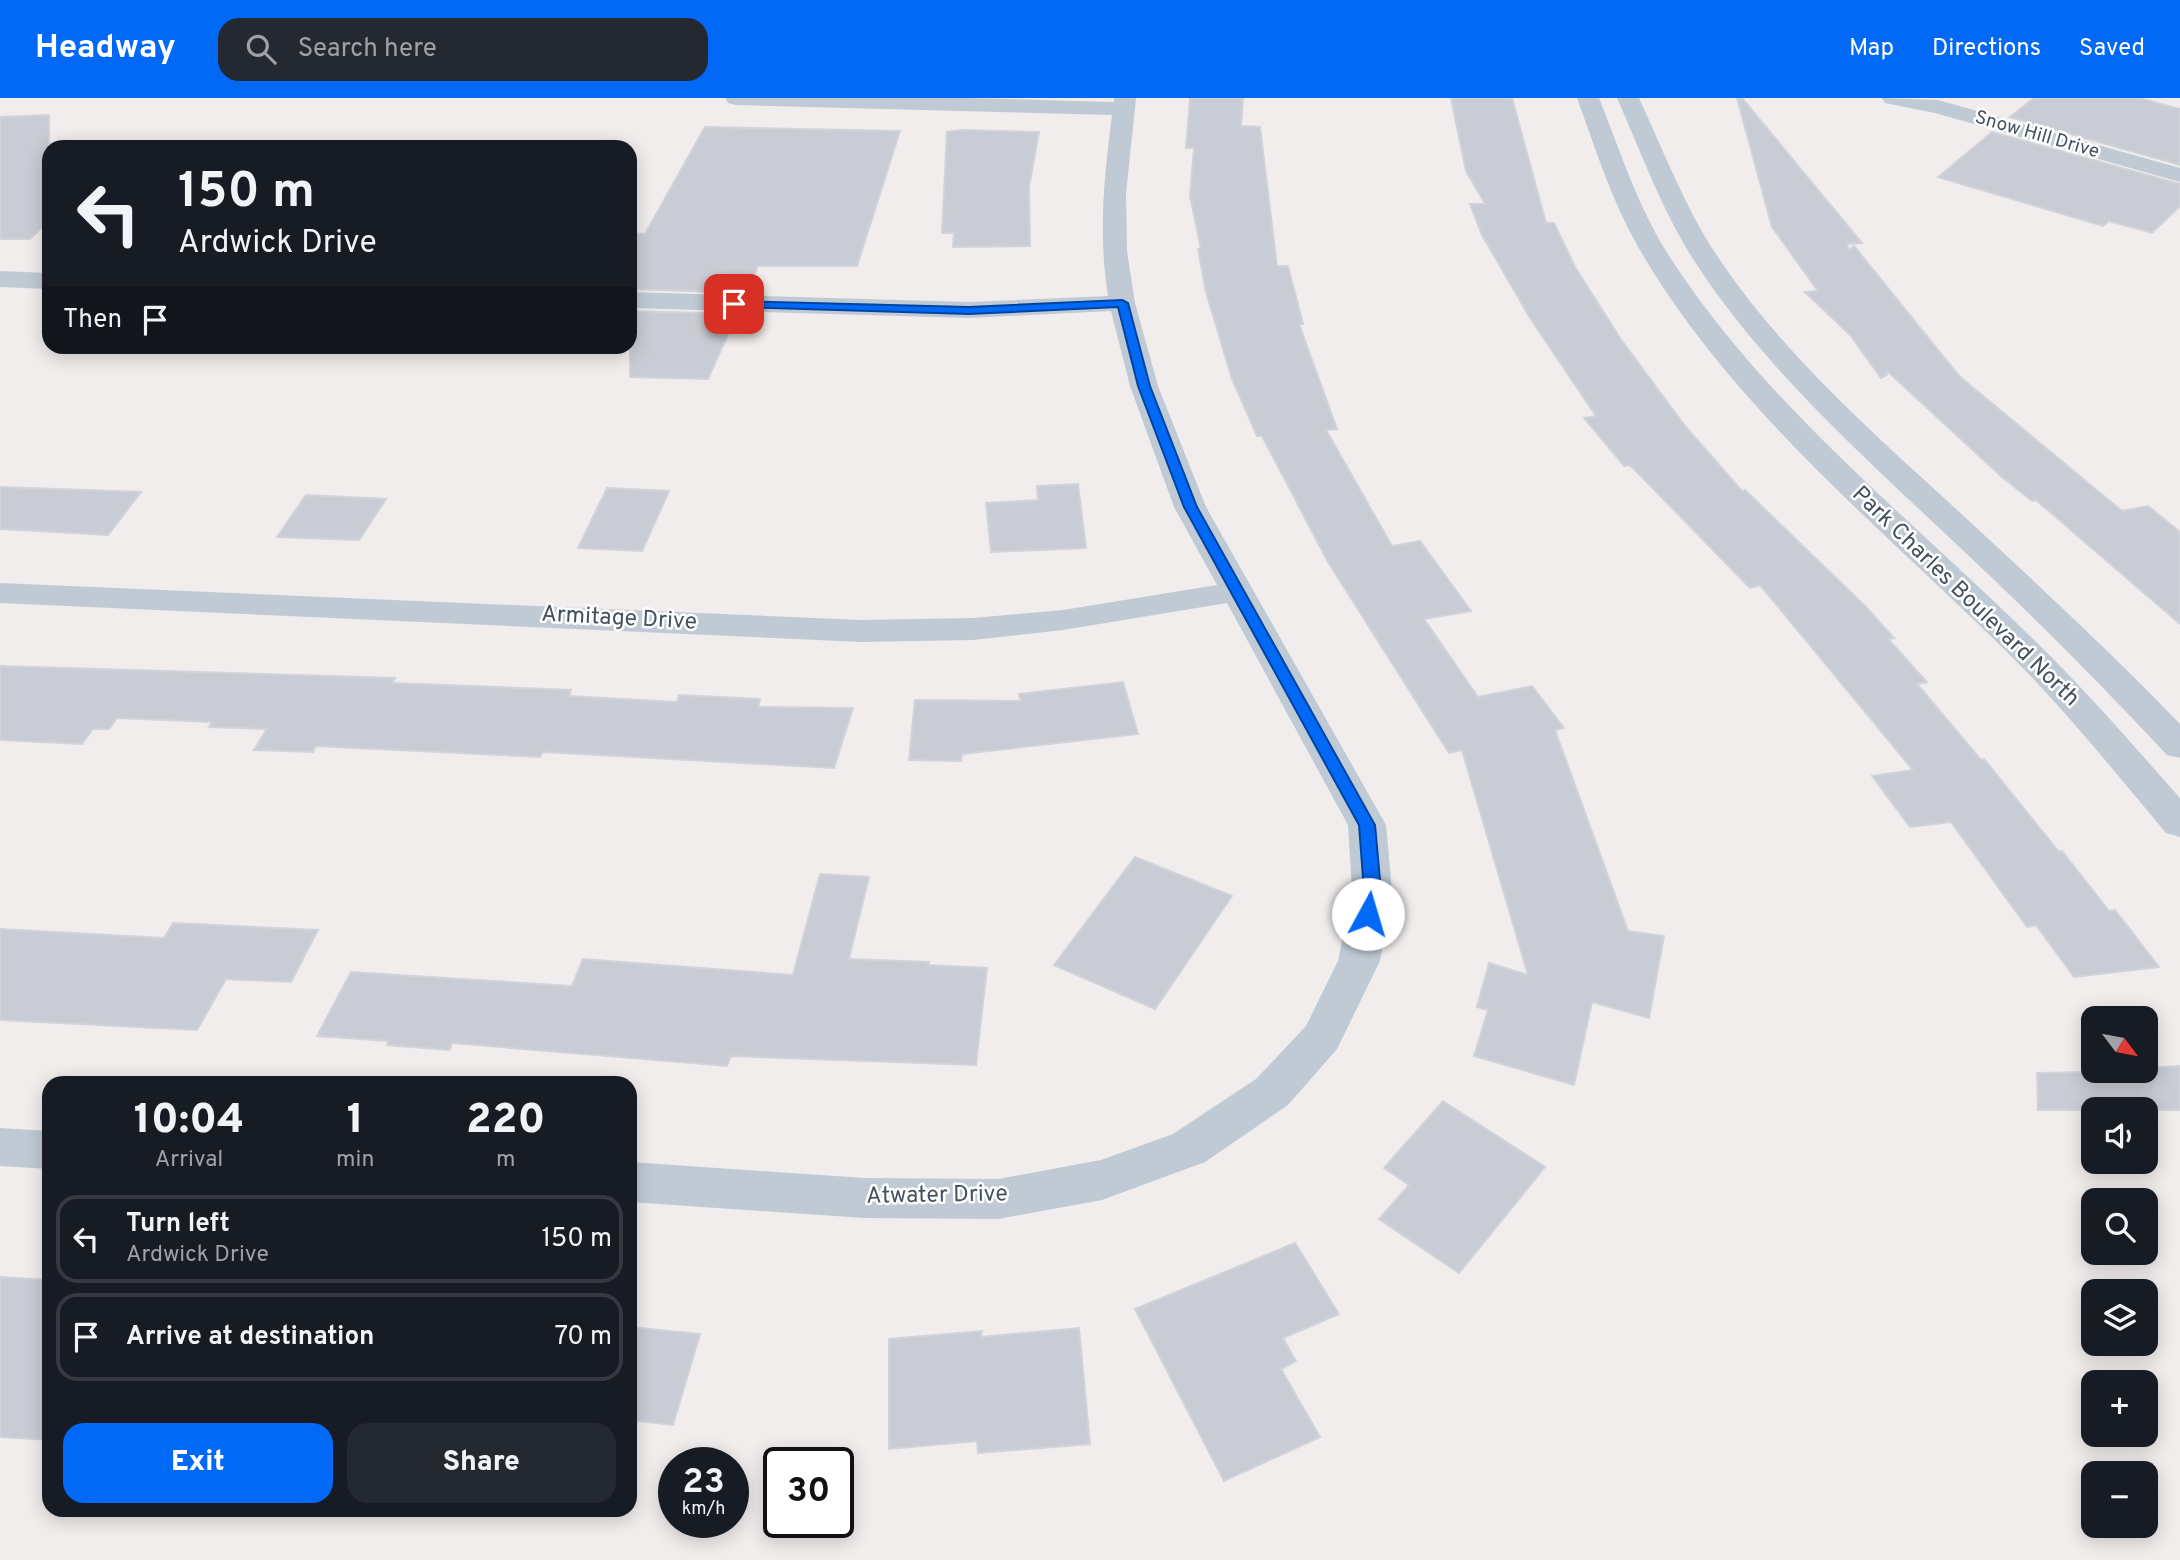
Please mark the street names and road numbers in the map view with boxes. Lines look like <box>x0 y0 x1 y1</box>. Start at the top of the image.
street label: Snow Hill Drive <box>1972 106 2102 164</box>
street label: Park Charles Boulevard North <box>1845 481 2085 713</box>
street label: Armitage Drive <box>540 600 698 638</box>
street label: Atwater Drive <box>866 1180 1008 1212</box>

